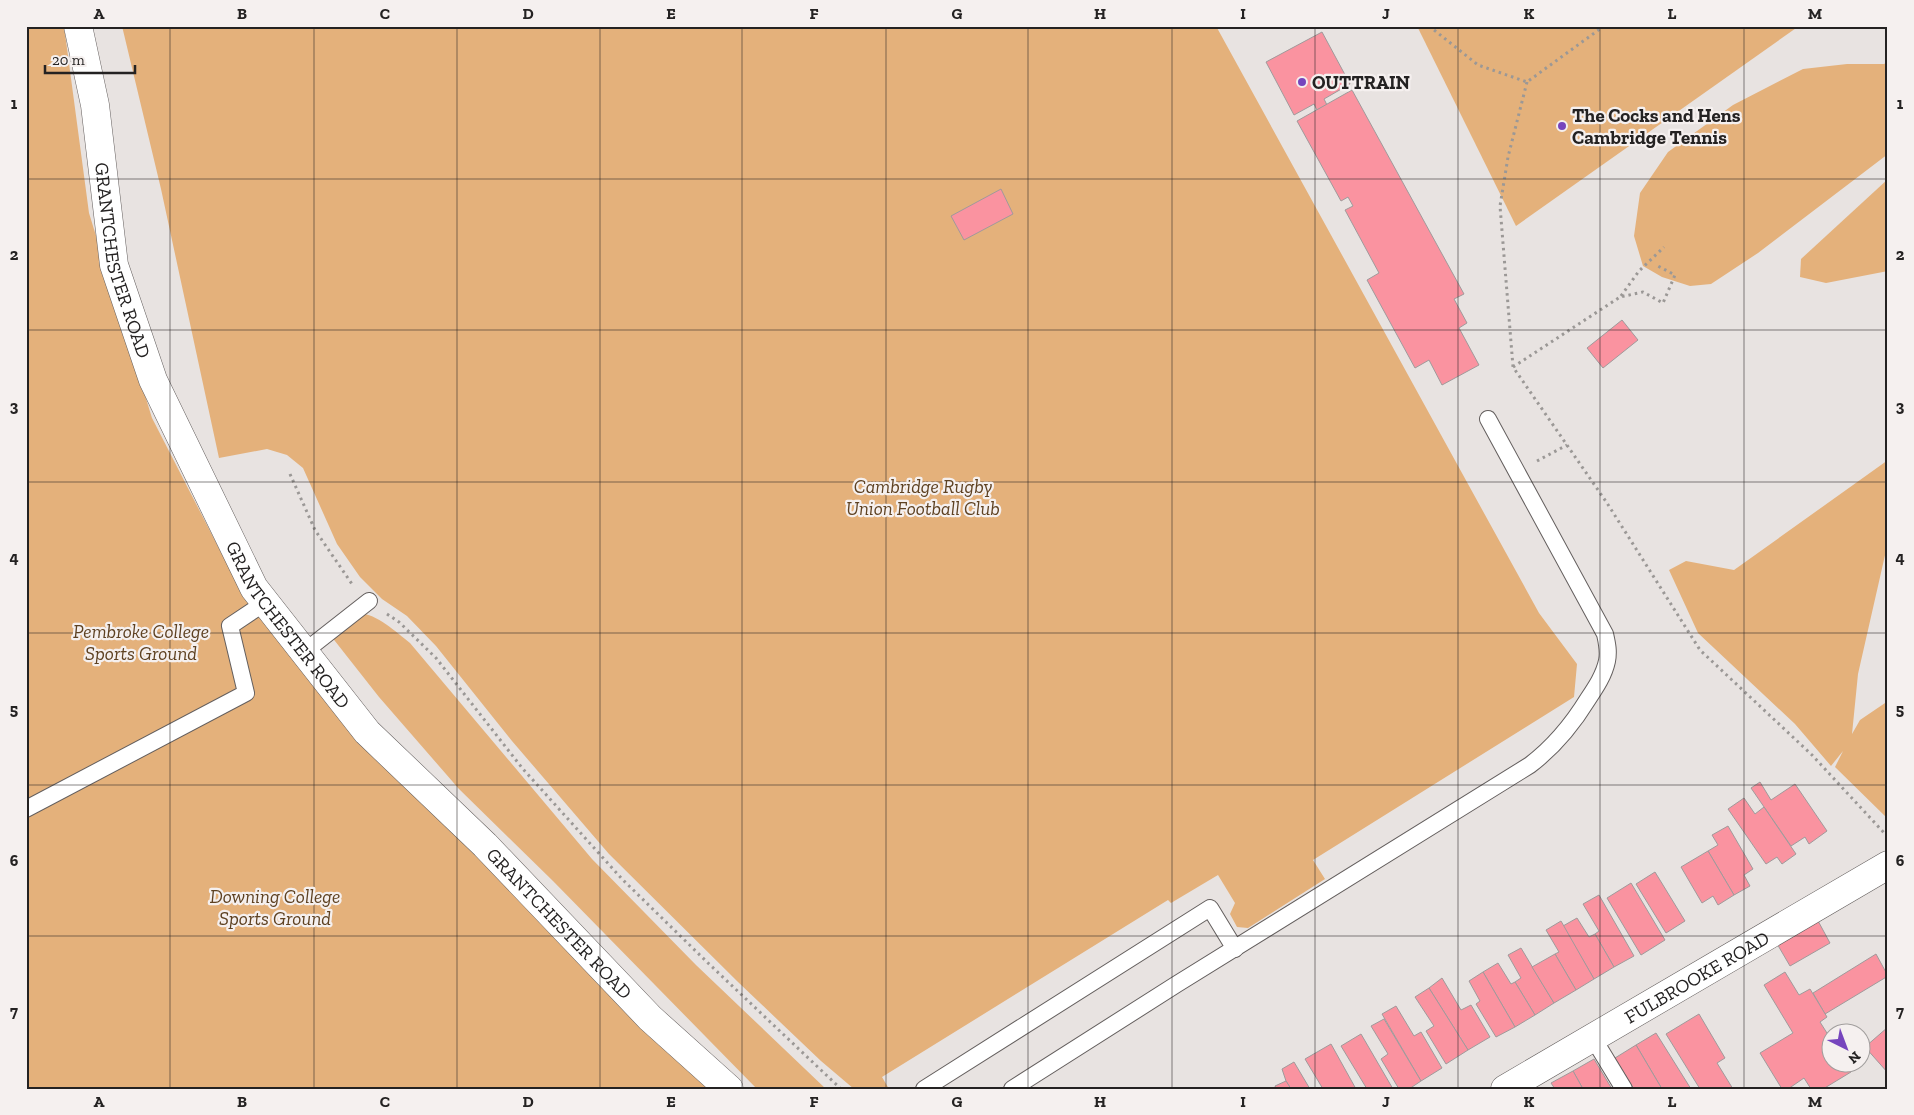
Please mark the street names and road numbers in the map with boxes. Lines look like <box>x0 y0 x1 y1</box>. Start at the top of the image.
street label: GRANTCHESTER ROAD <box>90 161 156 361</box>
street label: GRANTCHESTER ROAD <box>221 537 355 713</box>
street label: GRANTCHESTER ROAD <box>482 843 637 1004</box>
street label: FULBROOKE ROAD <box>1621 926 1773 1029</box>

